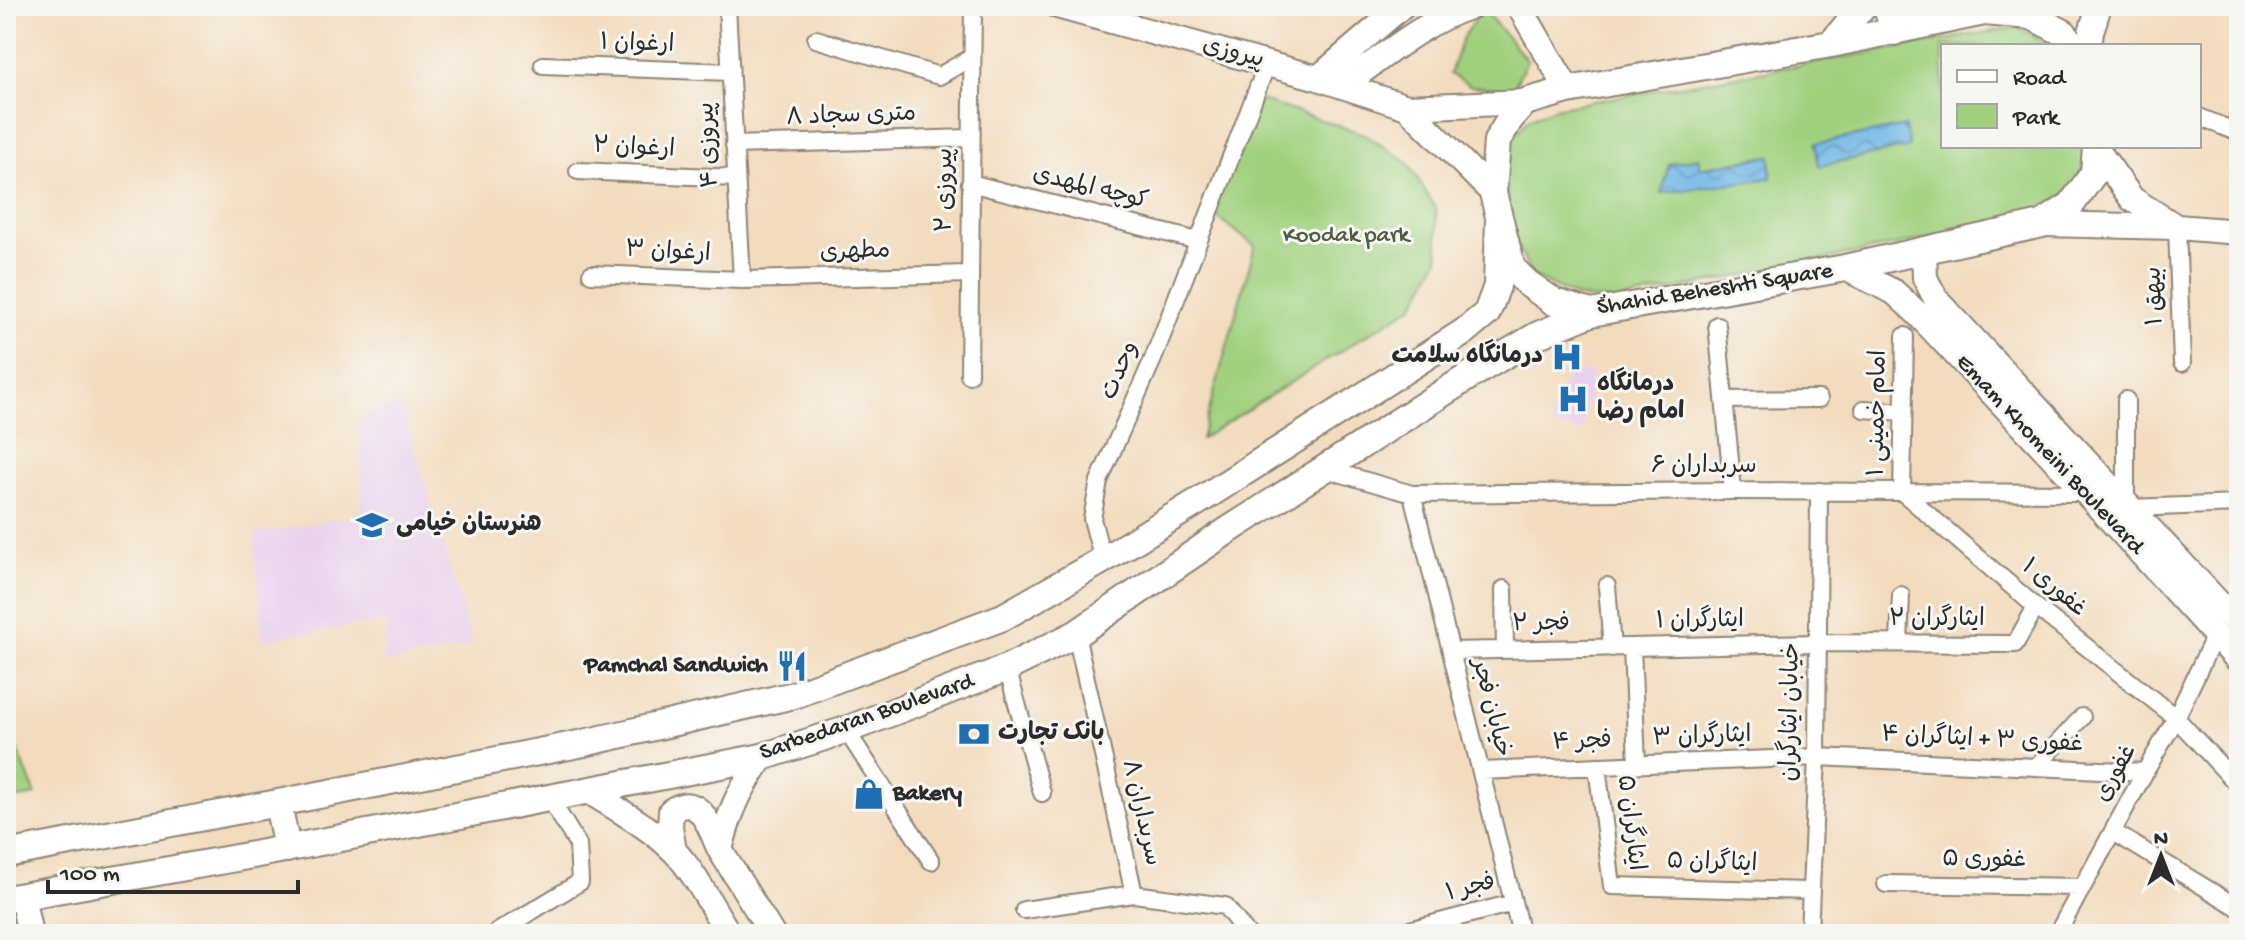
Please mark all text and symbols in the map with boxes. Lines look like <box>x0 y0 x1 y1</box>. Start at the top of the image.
street label: ارغوان ۱ <box>599 29 675 61</box>
street label: پیروزی <box>1199 32 1267 76</box>
legend <box>1941 44 2201 148</box>
text: Road <box>2013 65 2067 94</box>
street label: متری سجاد ۸ <box>786 100 916 134</box>
street label: پیروزی ۴ <box>693 101 727 189</box>
text: Park <box>2012 105 2061 134</box>
street label: ارغوان ۲ <box>592 132 676 166</box>
street label: پیروزی ۲ <box>932 148 961 232</box>
street label: کوچه المهدی <box>1029 161 1151 217</box>
park label: Koodak park <box>1283 222 1411 251</box>
street label: ارغوان ۳ <box>625 236 711 270</box>
street label: مطهری <box>819 237 891 269</box>
street label: ُShahid Beheshti Square <box>1595 257 1836 323</box>
street label: بیهق ۱ <box>2140 266 2172 326</box>
street label: وحدت <box>1096 337 1146 405</box>
place label: درمانگاه سلامت <box>1391 339 1543 372</box>
hospital icon: درمانگاه سلامت <box>1550 340 1584 374</box>
street label: امام خمینی ۱ <box>1863 349 1895 477</box>
street label: Emam Khomeini Boulevard <box>1948 349 2151 563</box>
place label: درمانگاه امام رضا <box>1597 367 1685 428</box>
hospital icon: درمانگاه امام رضا <box>1556 382 1590 416</box>
street label: سربداران ۶ <box>1651 453 1757 482</box>
school or university icon: هنرستان خیامی <box>355 508 389 542</box>
place label: هنرستان خیامی <box>396 511 541 540</box>
street label: غفوری ۱ <box>2015 553 2091 625</box>
street label: ایثارگران ۲ <box>1889 603 1985 635</box>
street label: ایثارگران ۱ <box>1656 604 1744 637</box>
street label: فجر ۲ <box>1512 610 1570 640</box>
street label: خیابان ایثارگران <box>1773 642 1808 782</box>
restaurant icon: Pamchal Sandwich <box>775 649 809 683</box>
place label: Pamchal Sandwich <box>582 652 768 681</box>
street label: خیابان فجر <box>1463 654 1516 760</box>
street label: Sarbedaran Boulevard <box>756 667 980 768</box>
bank icon: بانک تجارت <box>957 717 991 751</box>
street label: غفوری ۳ + ایثاگران ۴ <box>1880 718 2084 761</box>
street label: ایثارگران ۳ <box>1652 719 1752 754</box>
place label: بانک تجارت <box>998 720 1104 749</box>
street label: فجر ۴ <box>1552 727 1612 759</box>
street label: غفوری <box>2089 740 2145 808</box>
street label: سربداران ۸ <box>1114 757 1166 869</box>
street label: ایثارگران ۵ <box>1609 773 1652 872</box>
shop icon: Bakery <box>852 777 886 811</box>
place label: Bakery <box>892 780 962 809</box>
north arrow <box>2121 816 2201 896</box>
text: N <box>2154 827 2168 853</box>
scale bar <box>48 844 298 894</box>
street label: ایثاگران ۵ <box>1666 845 1758 880</box>
street label: غفوری ۵ <box>1942 846 2026 876</box>
text: 100 m <box>59 861 120 890</box>
street label: فجر ۱ <box>1443 869 1499 909</box>

